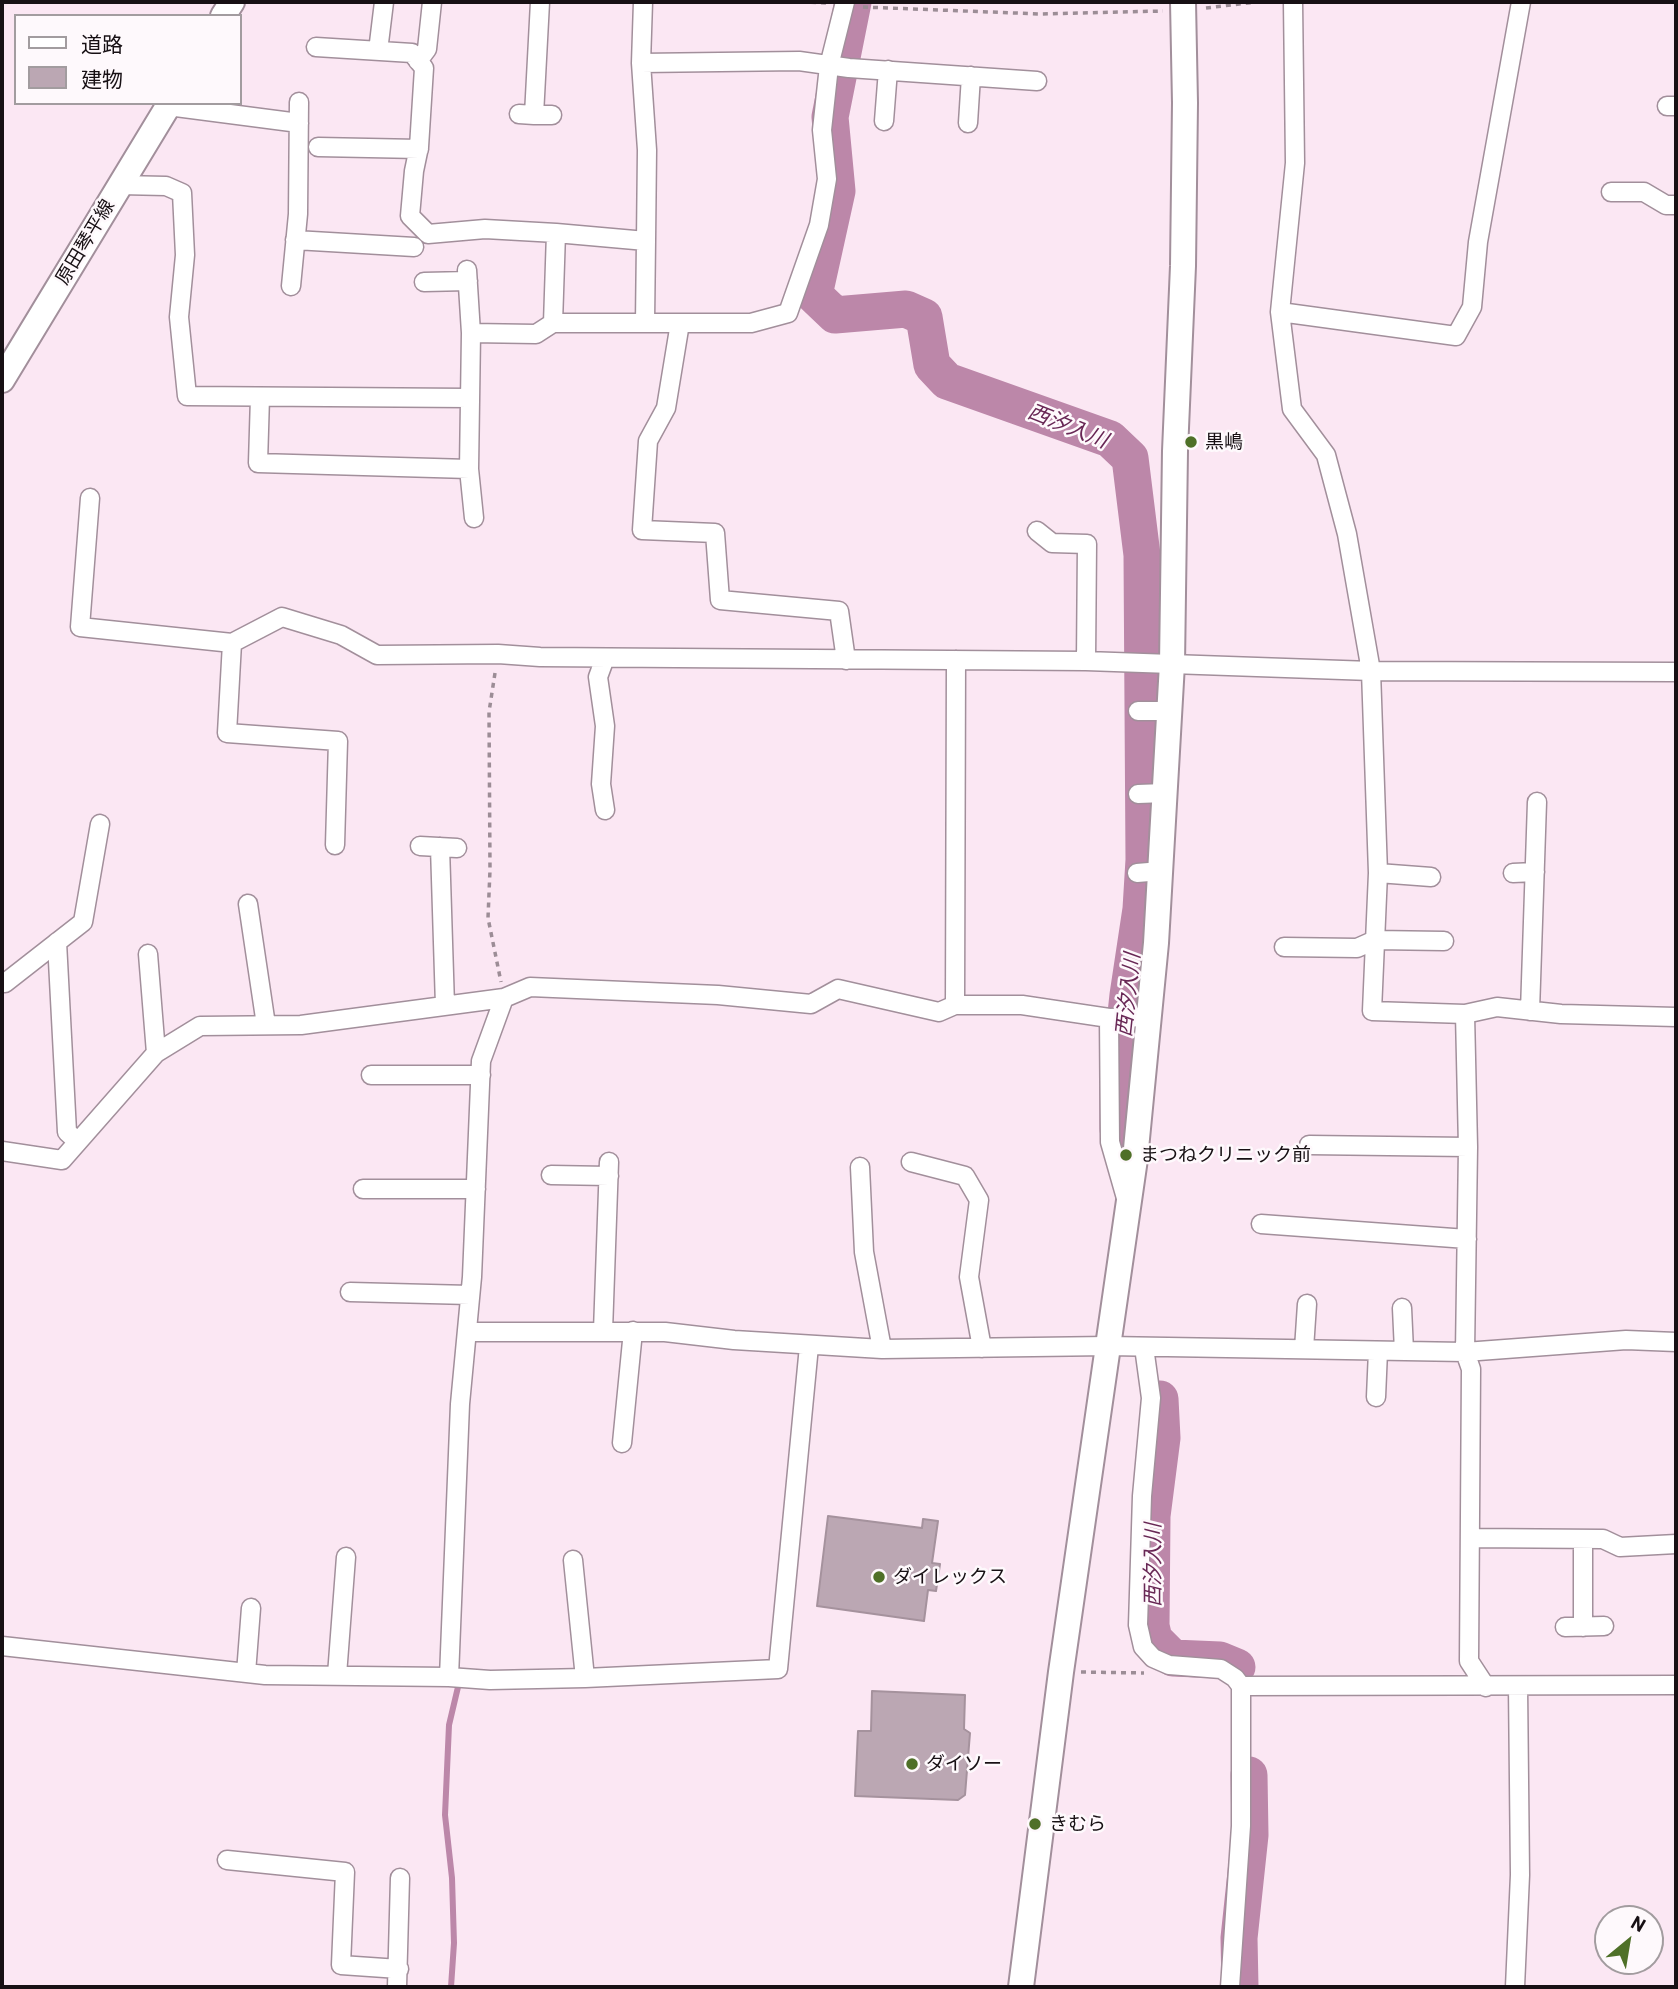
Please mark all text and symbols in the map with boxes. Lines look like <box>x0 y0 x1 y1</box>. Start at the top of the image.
legend <box>14 14 242 105</box>
text: 道路 <box>81 31 123 56</box>
text: 建物 <box>81 66 123 91</box>
street label: 原田琴平線 <box>51 195 119 289</box>
water label: 西汐入川 <box>1024 399 1112 453</box>
place label: 黒嶋 <box>1205 431 1243 453</box>
marker: 黒嶋 <box>1183 434 1199 450</box>
water label: 西汐入川 <box>1111 952 1145 1038</box>
place label: まつねクリニック前 <box>1140 1144 1311 1166</box>
marker: まつねクリニック前 <box>1118 1147 1134 1163</box>
water label: 西汐入川 <box>1140 1523 1166 1607</box>
place label: ダイレックス <box>893 1566 1007 1588</box>
marker: ダイレックス <box>871 1569 887 1585</box>
place label: ダイソー <box>926 1753 1002 1775</box>
marker: ダイソー <box>904 1756 920 1772</box>
place label: きむら <box>1049 1813 1106 1835</box>
marker: きむら <box>1027 1816 1043 1832</box>
north arrow <box>1594 1905 1664 1975</box>
text: N <box>1628 1910 1650 1936</box>

